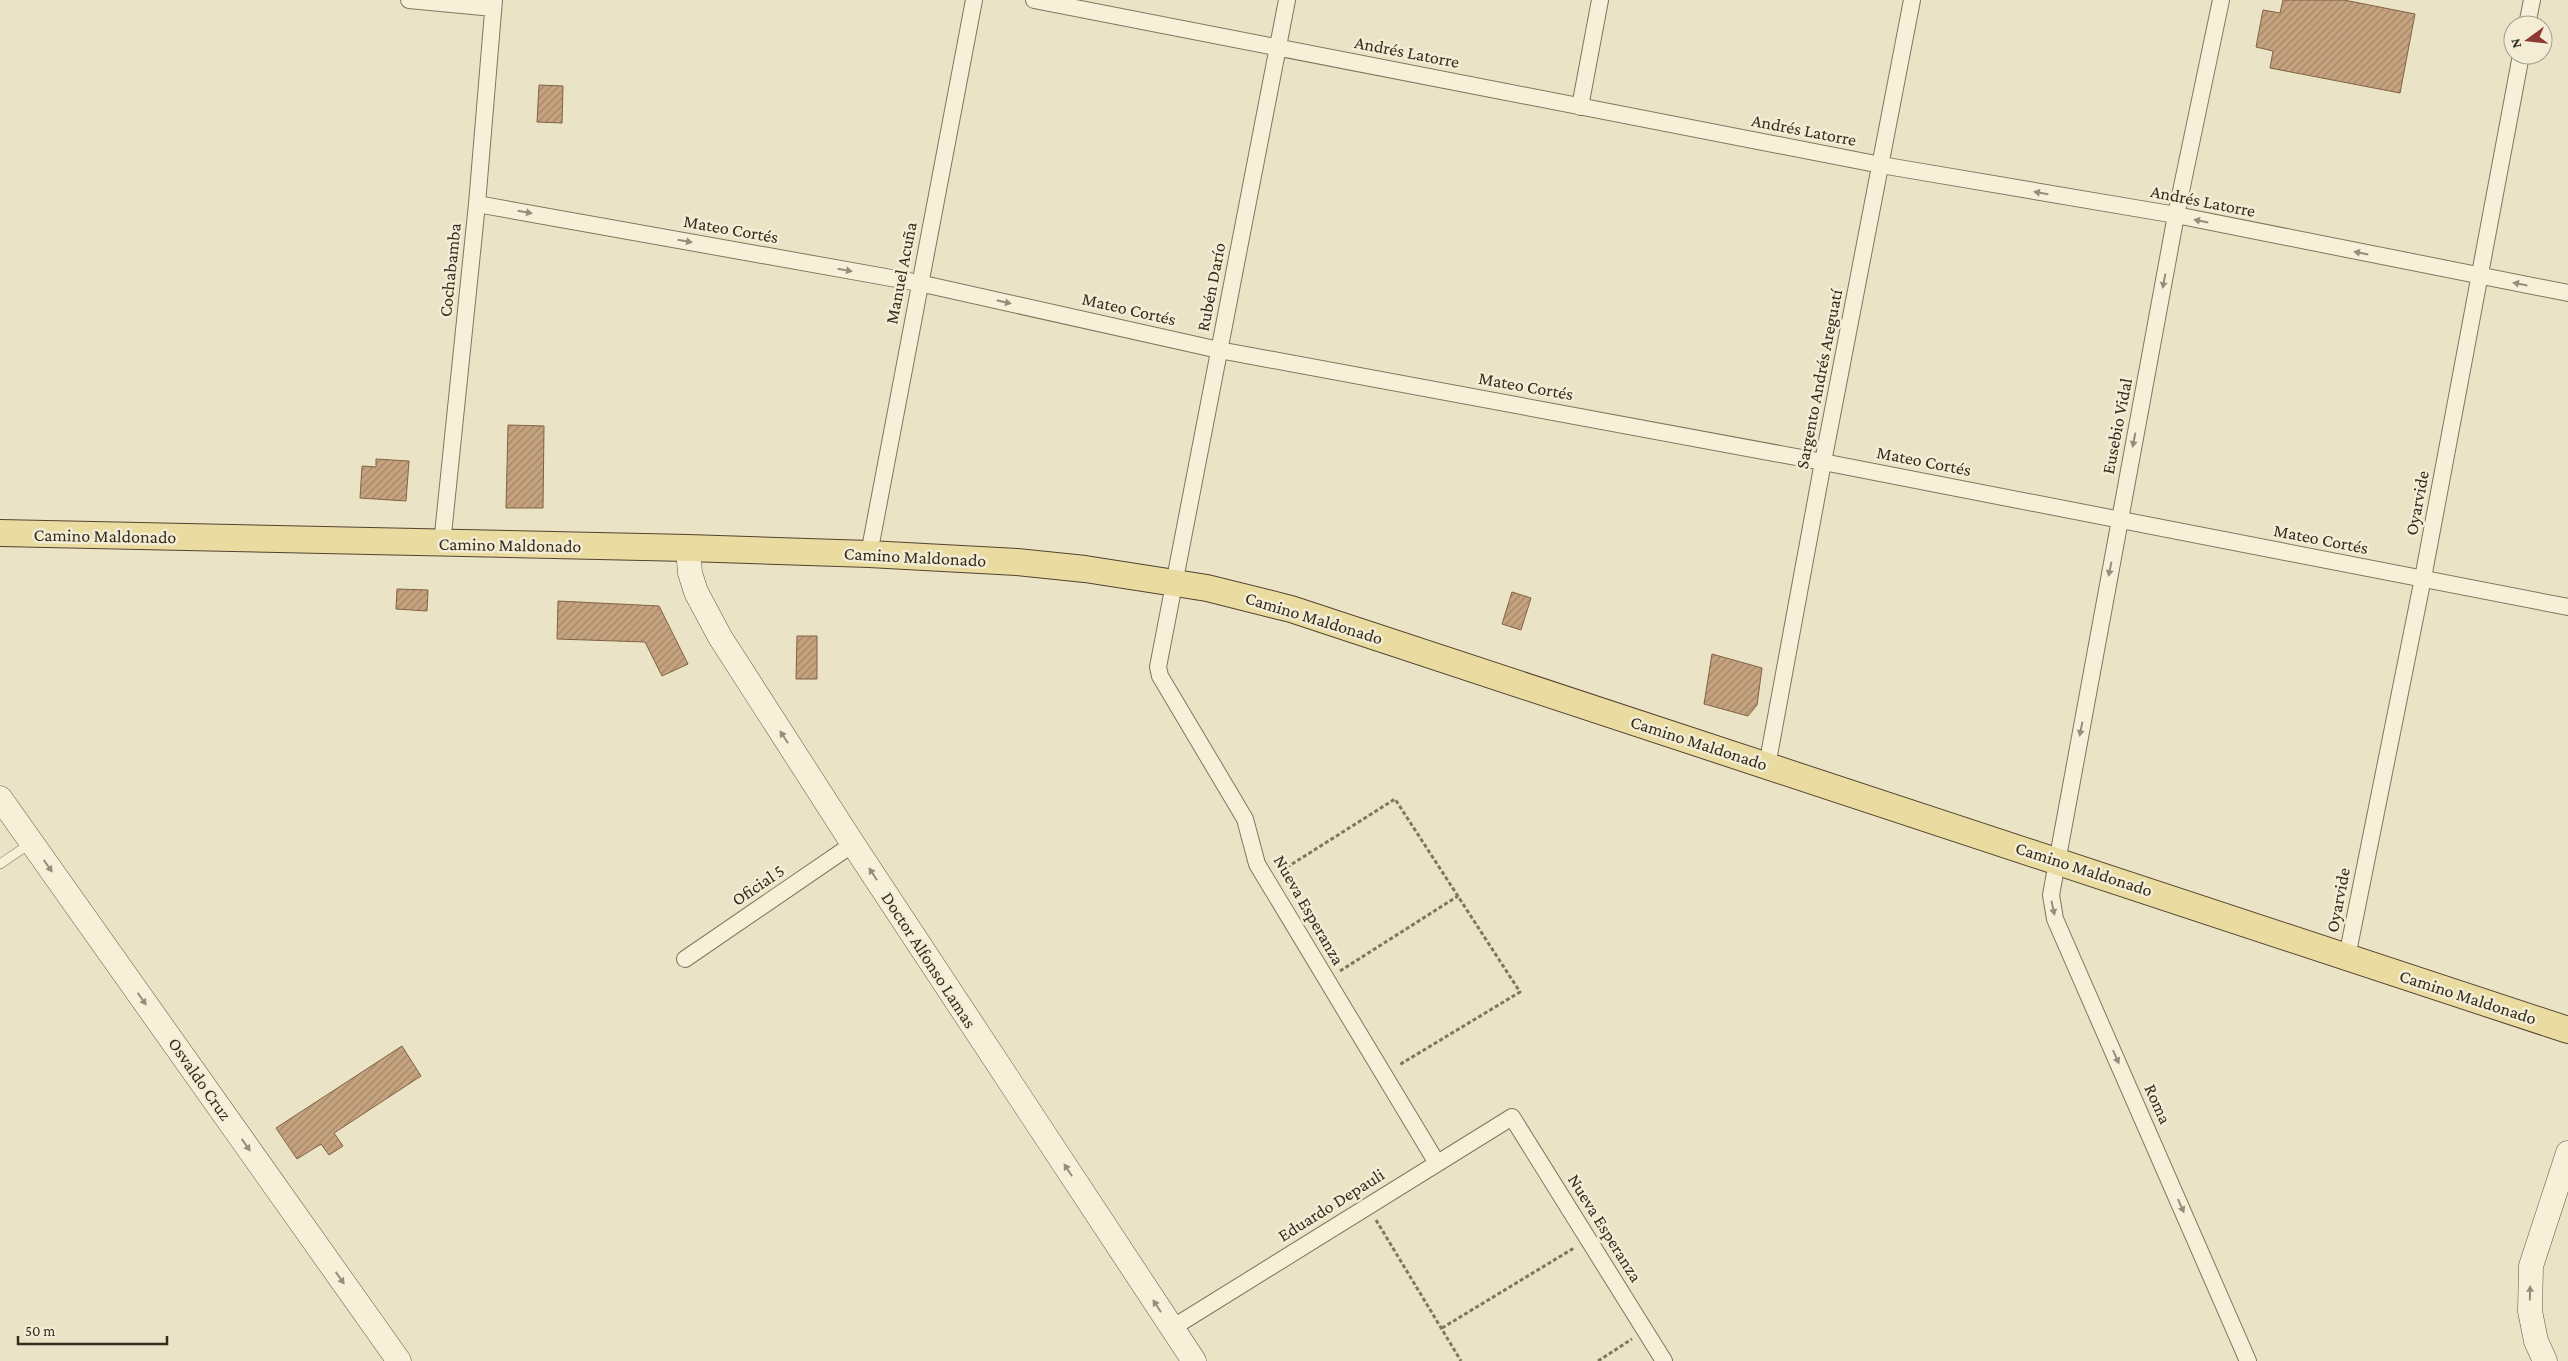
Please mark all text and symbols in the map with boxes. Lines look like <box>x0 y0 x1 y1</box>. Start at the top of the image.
north arrow <box>2503 15 2553 65</box>
street label: Andrés Latorre <box>1353 32 1461 72</box>
text: N <box>2506 36 2524 50</box>
street label: Andrés Latorre <box>1750 110 1858 150</box>
street label: Andrés Latorre <box>2149 181 2257 221</box>
one-way arrow <box>2033 188 2049 196</box>
one-way arrow <box>517 209 533 217</box>
street label: Mateo Cortés <box>682 211 780 247</box>
one-way arrow <box>2193 216 2209 224</box>
street label: Manuel Acuña <box>881 220 921 326</box>
street label: Cochabamba <box>435 222 465 318</box>
one-way arrow <box>677 237 692 245</box>
street label: Rubén Darío <box>1193 241 1229 333</box>
one-way arrow <box>2352 248 2368 256</box>
one-way arrow <box>837 266 853 274</box>
one-way arrow <box>2160 273 2168 288</box>
one-way arrow <box>2512 280 2528 288</box>
street label: Sargento Andrés Areguatí <box>1792 286 1846 470</box>
street label: Mateo Cortés <box>1080 288 1178 330</box>
one-way arrow <box>996 298 1011 306</box>
street label: Mateo Cortés <box>1477 368 1575 404</box>
street label: Eusebio Vidal <box>2098 376 2136 476</box>
one-way arrow <box>2130 433 2138 449</box>
street label: Mateo Cortés <box>1875 442 1973 480</box>
street label: Oyarvide <box>2401 469 2433 537</box>
street label: Mateo Cortés <box>2272 520 2370 558</box>
street label: Camino Maldonado <box>33 525 177 547</box>
street label: Camino Maldonado <box>438 534 582 556</box>
street label: Camino Maldonado <box>843 543 987 571</box>
one-way arrow <box>2106 561 2114 577</box>
street label: Camino Maldonado <box>1243 588 1385 648</box>
street label: Camino Maldonado <box>1628 711 1770 775</box>
one-way arrow <box>2076 721 2084 737</box>
one-way arrow <box>780 731 789 744</box>
street label: Camino Maldonado <box>2013 837 2155 901</box>
street label: Nueva Esperanza <box>1270 852 1348 968</box>
one-way arrow <box>43 859 53 873</box>
street label: Oficial 5 <box>728 860 788 910</box>
street label: Oyarvide <box>2322 866 2354 934</box>
one-way arrow <box>868 867 877 880</box>
street label: Doctor Alfonso Lamas <box>878 888 980 1032</box>
one-way arrow <box>2049 900 2057 915</box>
street label: Camino Maldonado <box>2397 965 2539 1029</box>
one-way arrow <box>137 992 147 1005</box>
street label: Osvaldo Cruz <box>164 1034 236 1124</box>
one-way arrow <box>2112 1050 2120 1064</box>
street label: Roma <box>2140 1081 2176 1127</box>
one-way arrow <box>241 1138 252 1151</box>
one-way arrow <box>1063 1163 1073 1177</box>
street label: Eduardo Depauli <box>1274 1164 1388 1246</box>
street label: Nueva Esperanza <box>1564 1170 1646 1286</box>
one-way arrow <box>2177 1199 2185 1213</box>
one-way arrow <box>335 1271 346 1284</box>
one-way arrow <box>2526 1285 2534 1301</box>
one-way arrow <box>1153 1299 1162 1313</box>
scale bar <box>18 1314 166 1346</box>
text: 50 m <box>25 1323 55 1339</box>

